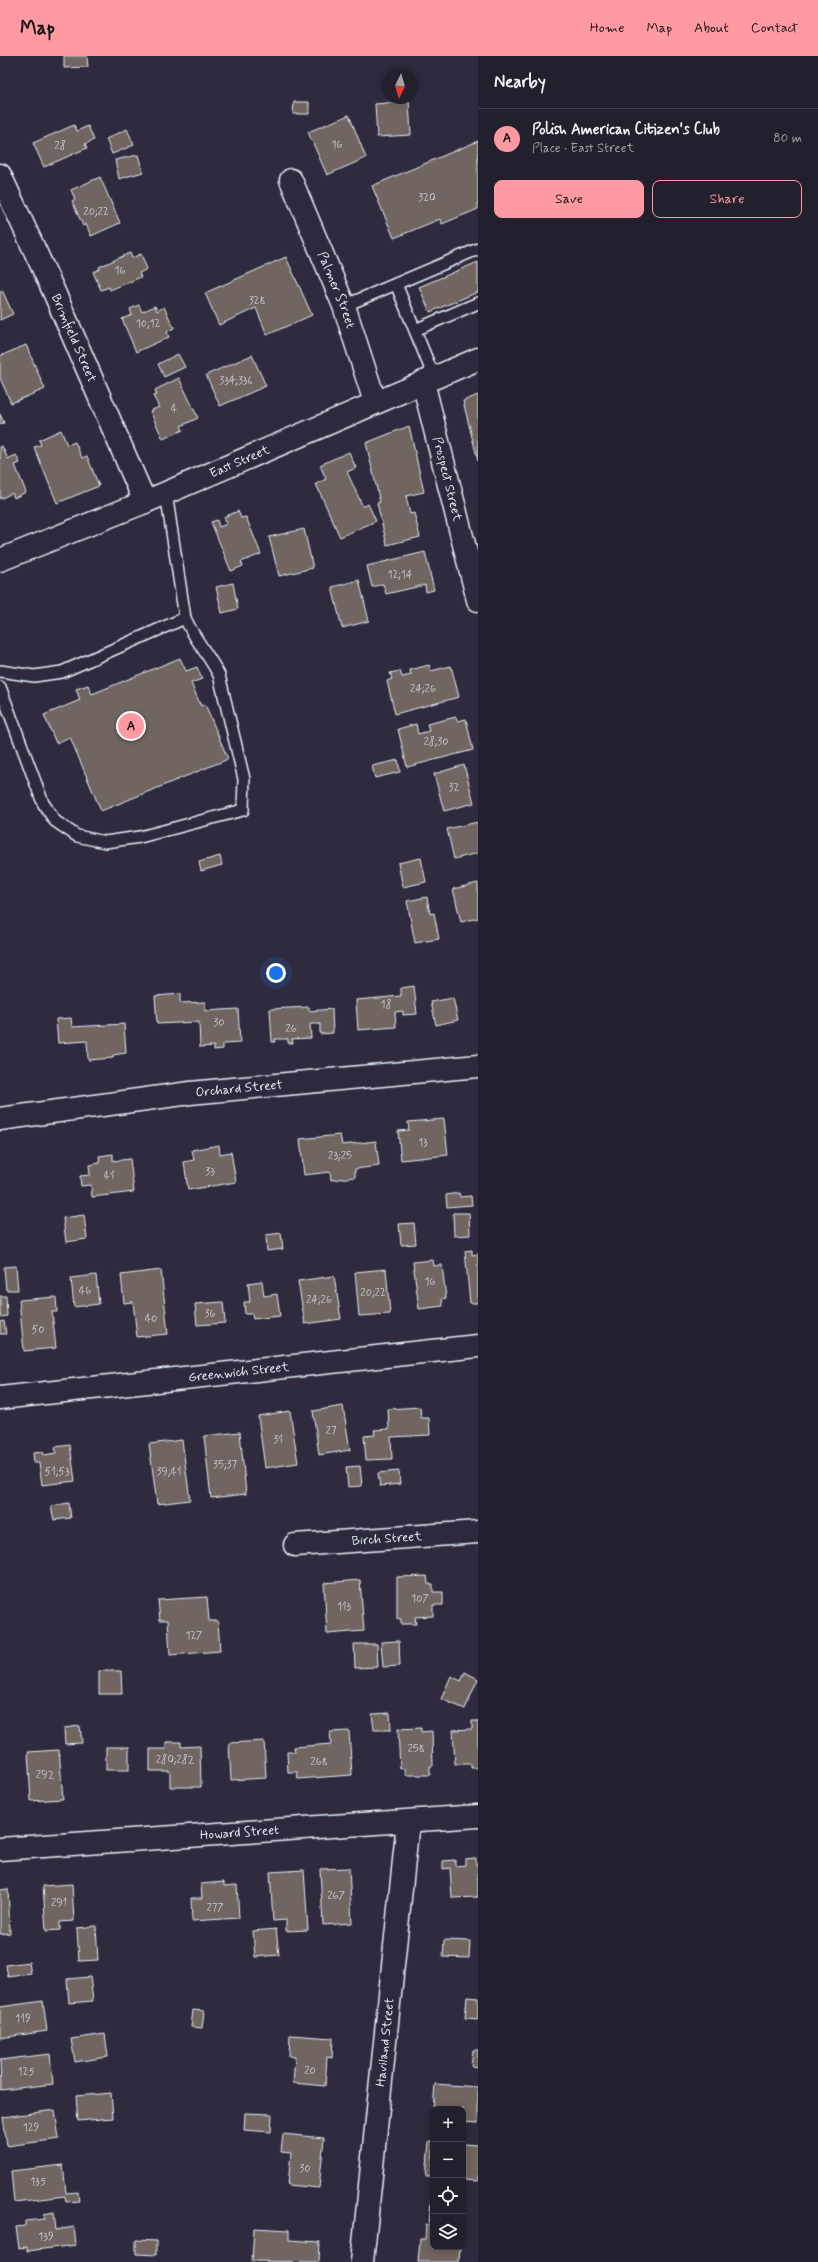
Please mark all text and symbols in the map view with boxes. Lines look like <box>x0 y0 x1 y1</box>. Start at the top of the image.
text: Map <box>20 16 55 41</box>
text: Home <box>590 19 624 37</box>
text: Map <box>646 19 672 37</box>
text: About <box>694 19 729 37</box>
text: Contact <box>751 19 798 37</box>
north arrow <box>382 68 418 104</box>
text: Nearby <box>494 71 546 93</box>
text: Polish American Citizen's Club <box>532 120 720 140</box>
text: A <box>503 130 511 147</box>
text: 80 m <box>773 130 802 147</box>
house number: 16 <box>332 138 343 152</box>
house number: 28 <box>54 139 66 153</box>
text: Place · East Street <box>532 140 634 157</box>
button: Save <box>494 180 644 218</box>
button: Share <box>652 180 802 218</box>
house number: 320 <box>418 191 436 205</box>
house number: 20;22 <box>83 205 109 219</box>
street label: Palmer Street <box>314 249 359 331</box>
house number: 16 <box>115 264 126 278</box>
street label: Brimfield Street <box>47 291 101 385</box>
house number: 328 <box>249 294 265 308</box>
house number: 10;12 <box>136 317 160 331</box>
house number: 334;336 <box>219 374 253 388</box>
house number: 4 <box>171 402 178 416</box>
street label: Prospect Street <box>429 435 466 523</box>
street label: East Street <box>207 441 272 482</box>
house number: 12;14 <box>388 568 413 582</box>
house number: 24;26 <box>410 682 436 696</box>
pin: A <box>118 711 144 741</box>
house number: 28;30 <box>423 735 449 749</box>
house number: 32 <box>449 781 460 795</box>
your location <box>266 963 286 983</box>
house number: 18 <box>381 998 391 1012</box>
house number: 30 <box>213 1016 225 1030</box>
house number: 26 <box>285 1022 297 1036</box>
street label: Orchard Street <box>195 1076 283 1101</box>
house number: 13 <box>418 1136 428 1150</box>
house number: 23;25 <box>328 1149 352 1163</box>
house number: 33 <box>205 1165 215 1179</box>
house number: 41 <box>103 1169 115 1183</box>
house number: 16 <box>425 1275 436 1289</box>
house number: 46 <box>79 1284 91 1298</box>
house number: 20;22 <box>360 1286 386 1300</box>
house number: 24;26 <box>306 1293 332 1307</box>
house number: 36 <box>204 1307 216 1321</box>
house number: 40 <box>145 1312 157 1326</box>
house number: 50 <box>32 1323 44 1337</box>
street label: Greenwich Street <box>187 1358 290 1386</box>
house number: 27 <box>326 1424 337 1438</box>
house number: 31 <box>273 1433 283 1447</box>
house number: 35;37 <box>213 1458 237 1472</box>
house number: 51;53 <box>44 1465 70 1479</box>
house number: 39;41 <box>156 1465 182 1479</box>
street label: Birch Street <box>351 1527 423 1549</box>
house number: 107 <box>411 1592 429 1606</box>
house number: 113 <box>337 1600 352 1614</box>
house number: 127 <box>186 1629 202 1643</box>
house number: 258 <box>407 1742 425 1756</box>
house number: 280;282 <box>156 1753 195 1767</box>
house number: 268 <box>310 1755 328 1769</box>
house number: 292 <box>36 1768 55 1782</box>
street label: Howard Street <box>199 1821 280 1844</box>
house number: 267 <box>327 1889 345 1903</box>
house number: 291 <box>51 1896 67 1910</box>
house number: 277 <box>206 1901 224 1915</box>
street label: Haviland Street <box>372 1997 398 2088</box>
house number: 119 <box>15 2012 31 2026</box>
house number: 20 <box>304 2064 316 2078</box>
house number: 125 <box>18 2065 34 2079</box>
map controls <box>430 2106 466 2250</box>
button: + <box>430 2106 466 2142</box>
house number: 129 <box>23 2121 39 2135</box>
button: − <box>430 2142 466 2178</box>
house number: 30 <box>299 2162 311 2176</box>
house number: 135 <box>30 2175 46 2189</box>
button: locate <box>430 2178 466 2214</box>
button: layers <box>430 2214 466 2250</box>
house number: 139 <box>38 2230 54 2244</box>

